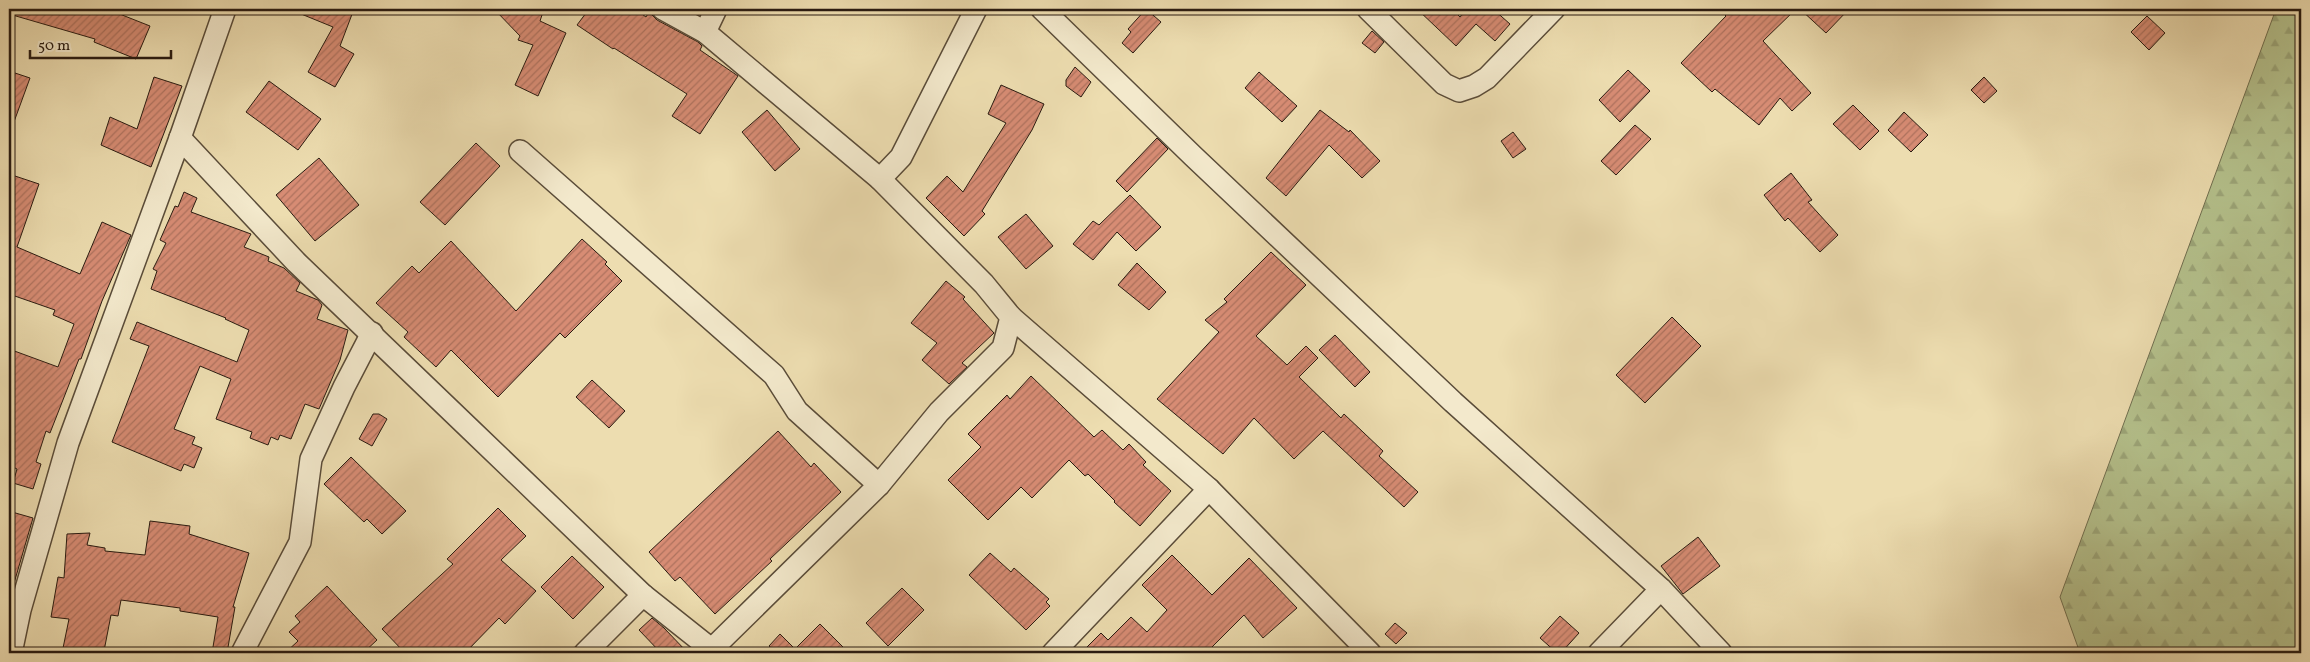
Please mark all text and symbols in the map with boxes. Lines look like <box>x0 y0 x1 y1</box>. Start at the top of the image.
scale bar <box>30 28 171 60</box>
text: 50 m <box>38 36 70 57</box>

